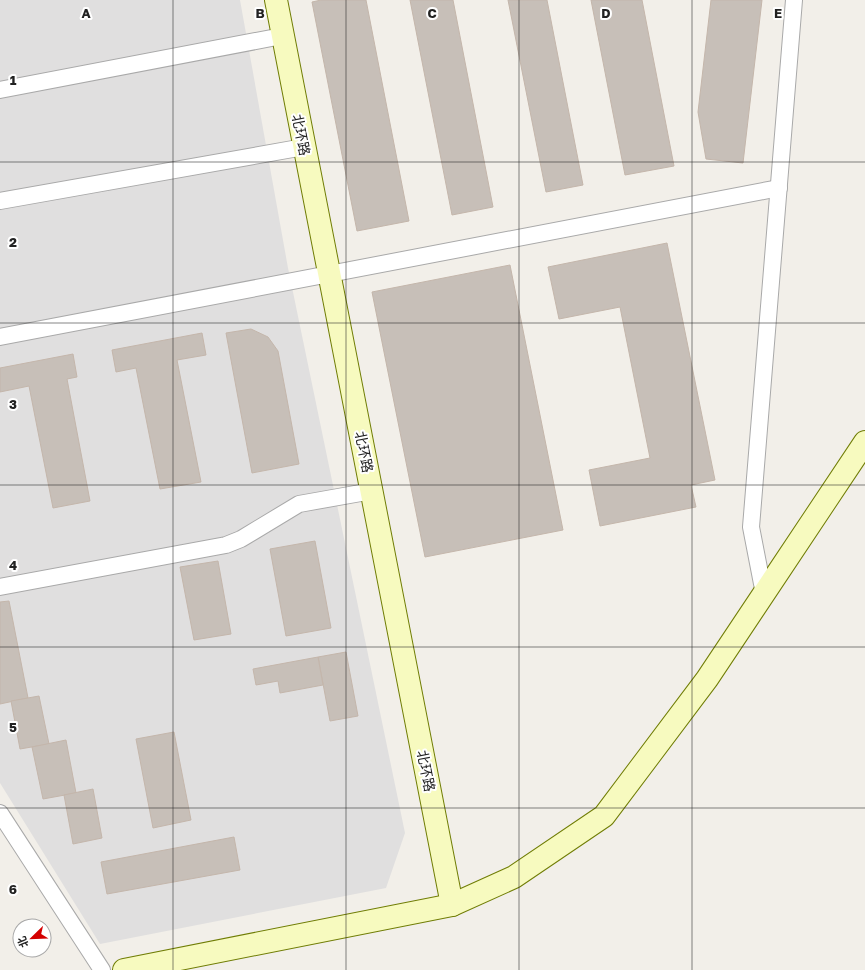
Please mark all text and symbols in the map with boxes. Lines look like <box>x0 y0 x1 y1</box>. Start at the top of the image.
text: A <box>81 5 91 21</box>
text: B <box>255 5 265 21</box>
text: C <box>427 5 437 21</box>
text: D <box>601 5 611 21</box>
text: E <box>774 5 782 21</box>
text: 1 <box>10 72 17 88</box>
street label: 北环路 <box>289 113 314 157</box>
text: 2 <box>9 234 17 250</box>
text: 3 <box>9 396 17 412</box>
street label: 北环路 <box>352 430 377 474</box>
text: 4 <box>9 557 17 573</box>
text: 5 <box>9 719 17 735</box>
street label: 北环路 <box>414 749 439 793</box>
text: 6 <box>9 881 17 897</box>
north arrow <box>12 918 52 958</box>
text: 北 <box>14 935 30 950</box>

